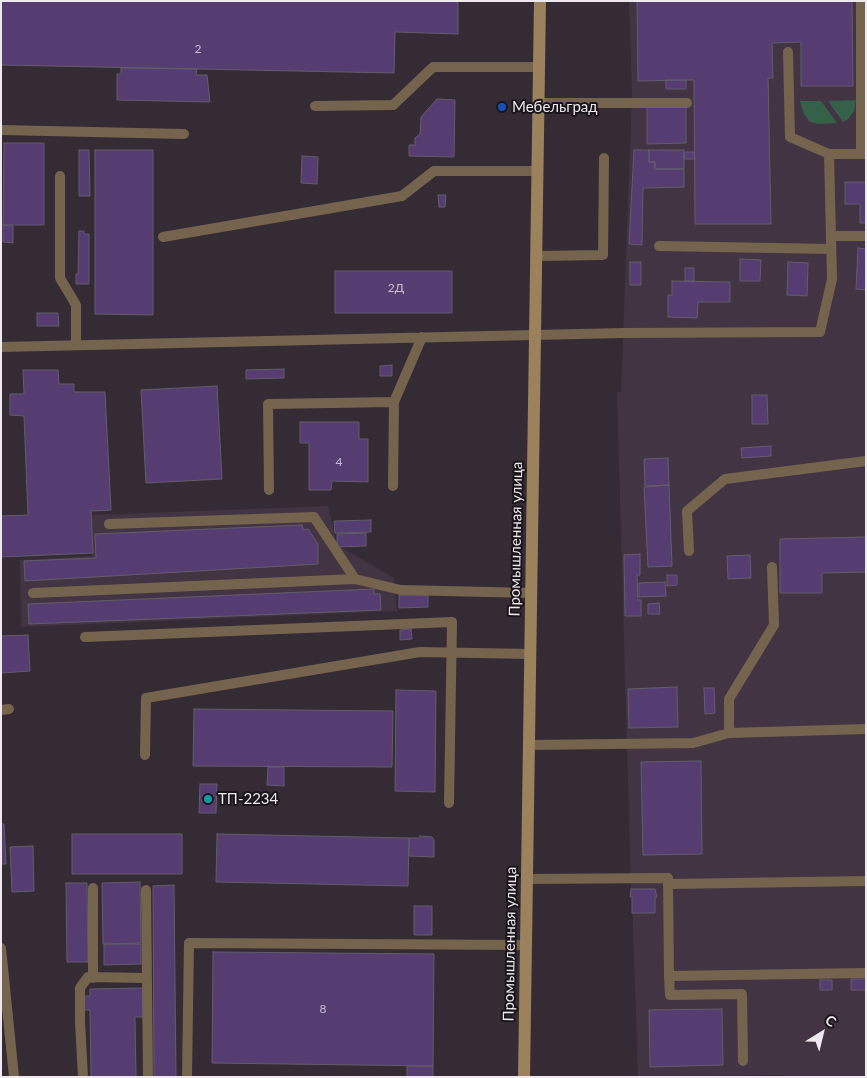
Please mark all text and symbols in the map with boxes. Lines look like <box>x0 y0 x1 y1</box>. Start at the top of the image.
house number: 2 <box>195 42 201 56</box>
place label: Мебельград <box>512 98 598 116</box>
marker: Мебельград <box>496 101 508 113</box>
house number: 2Д <box>388 281 404 295</box>
house number: 4 <box>336 455 342 469</box>
street label: Промышленная улица <box>506 461 526 617</box>
place label: ТП-2234 <box>218 790 278 808</box>
marker: ТП-2234 <box>202 793 214 805</box>
street label: Промышленная улица <box>500 866 520 1022</box>
house number: 8 <box>320 1002 326 1016</box>
north arrow <box>797 1008 847 1058</box>
text: С <box>822 1011 840 1030</box>

